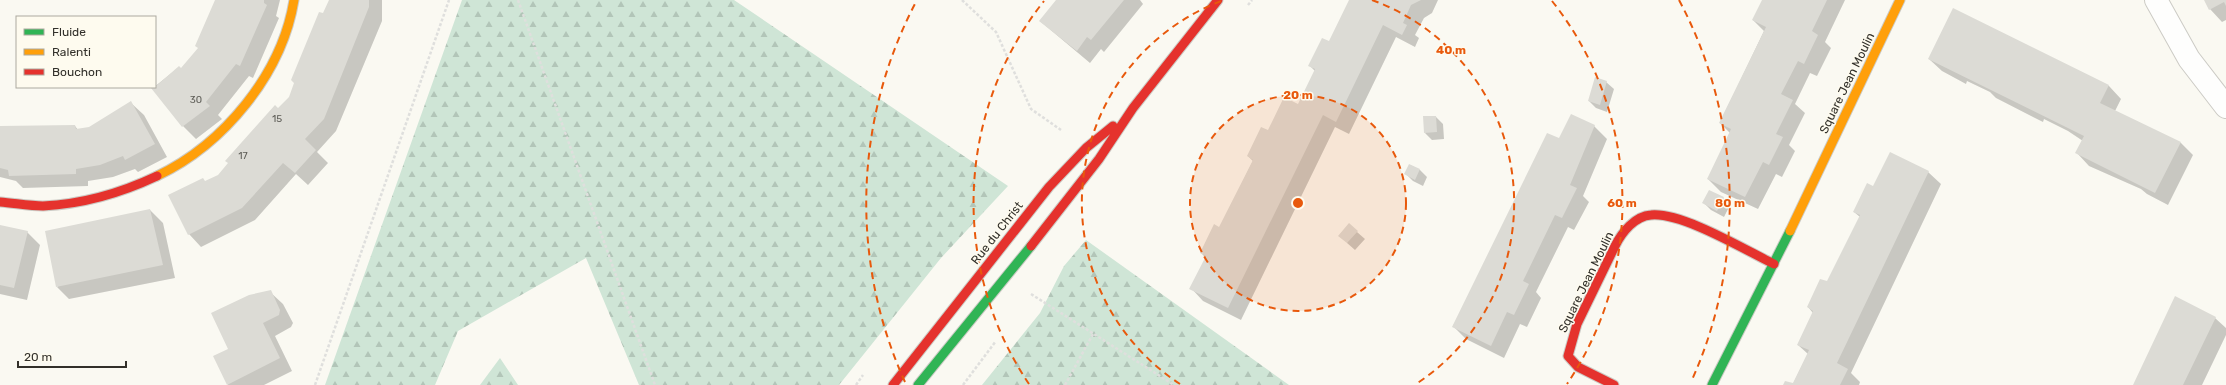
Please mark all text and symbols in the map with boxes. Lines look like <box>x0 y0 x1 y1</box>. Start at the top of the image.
legend <box>16 16 156 88</box>
text: Fluide <box>52 25 86 39</box>
street label: Square Jean Moulin <box>1816 30 1878 136</box>
text: 40 m <box>1436 43 1466 57</box>
text: Ralenti <box>52 45 91 59</box>
text: Bouchon <box>52 65 102 79</box>
text: 20 m <box>1283 88 1313 102</box>
house number: 30 <box>190 94 202 106</box>
house number: 15 <box>272 113 282 125</box>
house number: 17 <box>238 150 248 162</box>
centre of rings <box>1291 196 1305 210</box>
text: 60 m <box>1607 196 1637 210</box>
text: 80 m <box>1715 196 1745 210</box>
street label: Rue du Christ <box>968 199 1026 267</box>
street label: Square Jean Moulin <box>1555 229 1617 335</box>
scale bar <box>18 343 126 369</box>
text: 20 m <box>24 350 52 364</box>

